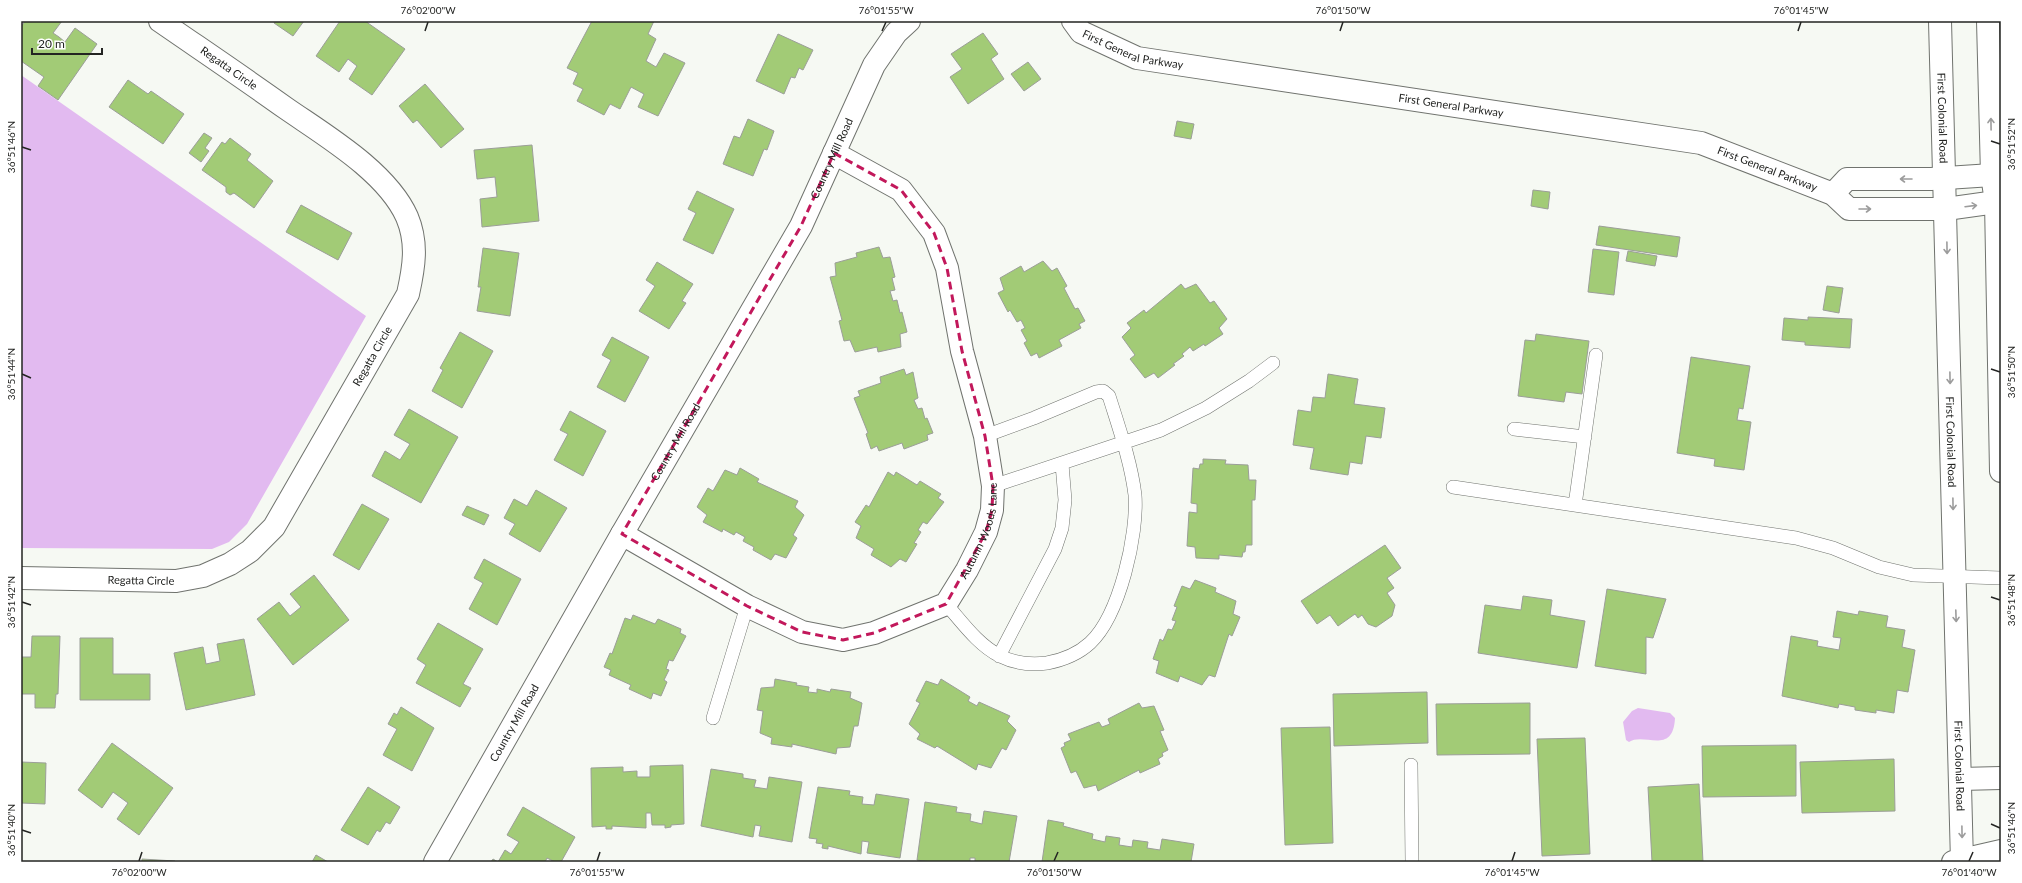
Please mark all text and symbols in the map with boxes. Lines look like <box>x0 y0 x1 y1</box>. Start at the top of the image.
text: 76°02'00"W <box>400 4 456 16</box>
text: 76°01'55"W <box>858 4 914 16</box>
text: 76°01'50"W <box>1315 4 1371 16</box>
text: 76°01'45"W <box>1773 4 1829 16</box>
street label: First General Parkway <box>1081 27 1185 71</box>
scale bar <box>32 30 102 56</box>
text: 20 m <box>38 36 65 51</box>
street label: Regatta Circle <box>198 43 260 92</box>
street label: First Colonial Road <box>1935 72 1951 164</box>
street label: First General Parkway <box>1398 91 1505 119</box>
street label: Country Mill Road <box>807 116 855 201</box>
one-way arrow <box>1987 118 1995 131</box>
text: 36°51'52"N <box>2005 118 2017 170</box>
text: 36°51'46"N <box>5 121 17 173</box>
street label: First General Parkway <box>1716 143 1820 194</box>
one-way arrow <box>1900 175 1913 183</box>
one-way arrow <box>1964 202 1977 210</box>
one-way arrow <box>1858 205 1871 213</box>
one-way arrow <box>1943 241 1950 254</box>
street label: Regatta Circle <box>350 323 394 388</box>
text: 36°51'50"N <box>2005 346 2017 398</box>
text: 36°51'44"N <box>5 348 17 400</box>
one-way arrow <box>1946 371 1954 384</box>
street label: First Colonial Road <box>1944 396 1959 487</box>
street label: Country Mill Road <box>648 401 703 483</box>
street label: Autumn Woods Lane <box>956 482 999 581</box>
one-way arrow <box>1949 497 1957 510</box>
street label: Regatta Circle <box>107 573 175 587</box>
text: 36°51'48"N <box>2005 574 2017 626</box>
text: 36°51'42"N <box>5 576 17 628</box>
one-way arrow <box>1952 609 1960 622</box>
street label: Country Mill Road <box>487 682 541 764</box>
street label: First Colonial Road <box>1952 720 1968 811</box>
text: 36°51'46"N <box>2005 802 2017 854</box>
text: 36°51'40"N <box>5 804 17 856</box>
one-way arrow <box>1958 825 1966 838</box>
text: 76°02'00"W <box>111 866 167 878</box>
text: 76°01'55"W <box>569 866 625 878</box>
text: 76°01'50"W <box>1026 866 1082 878</box>
text: 76°01'45"W <box>1484 866 1540 878</box>
text: 76°01'40"W <box>1941 866 1997 878</box>

